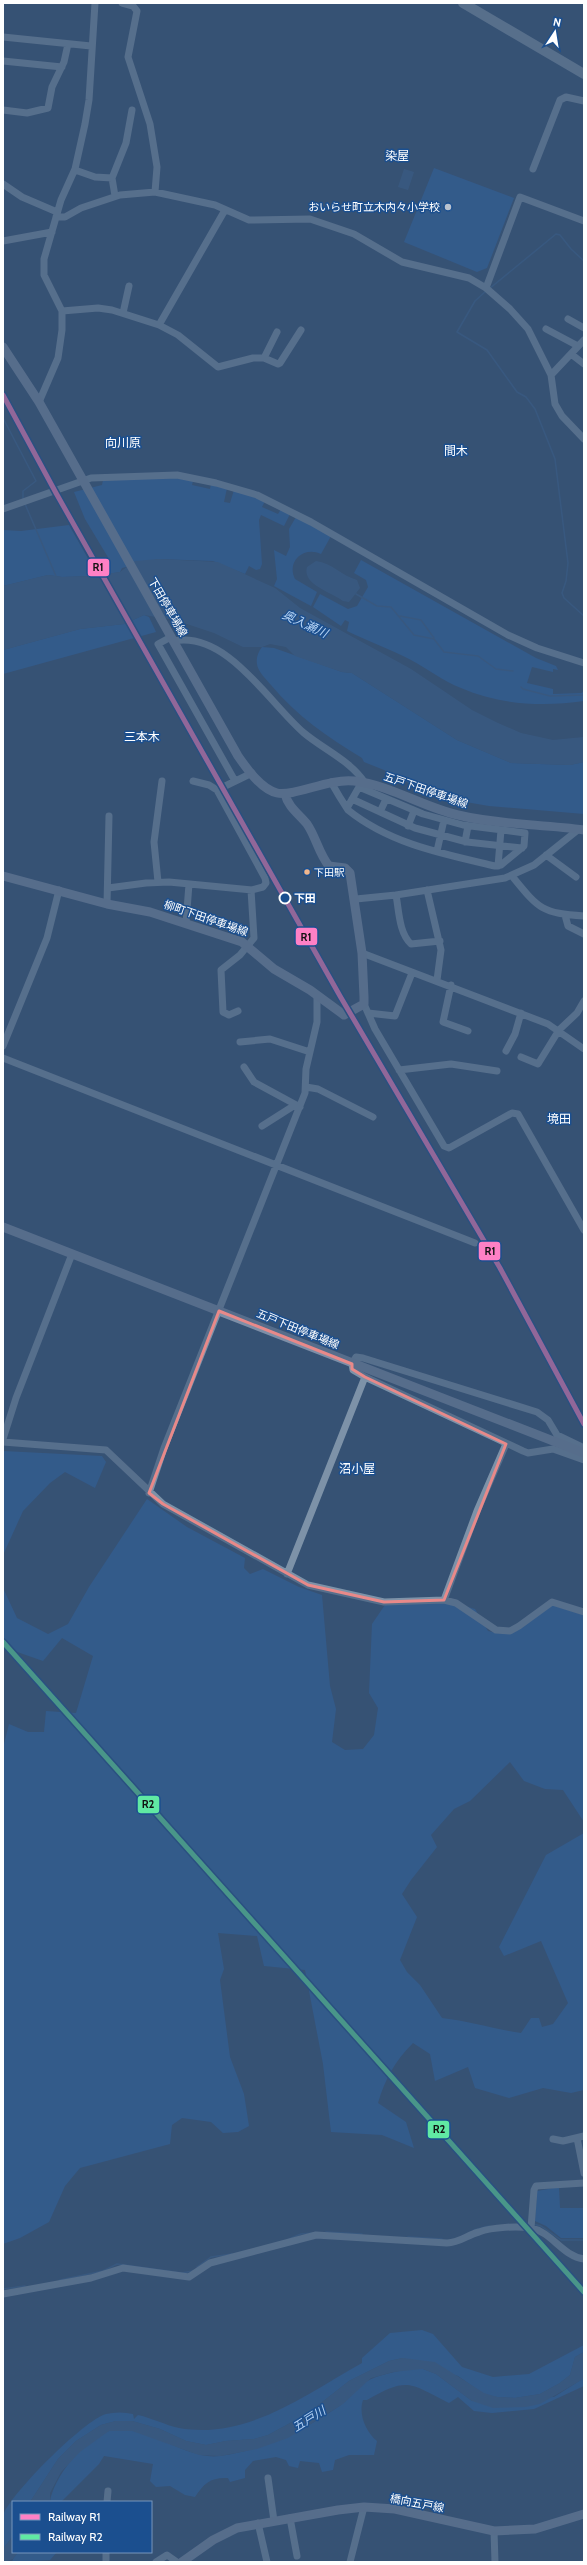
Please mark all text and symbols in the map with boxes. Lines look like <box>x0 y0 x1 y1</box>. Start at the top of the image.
north arrow <box>535 12 575 52</box>
text: N <box>552 15 562 30</box>
district label: 染屋 <box>385 148 409 163</box>
place label: おいらせ町立木内々小学校 <box>308 200 440 214</box>
marker: おいらせ町立木内々小学校 <box>443 202 453 212</box>
district label: 向川原 <box>105 435 141 450</box>
district label: 間木 <box>444 443 468 458</box>
line badge: R1 <box>87 558 110 577</box>
text: R1 <box>93 560 103 574</box>
street label: 下田停車場線 <box>145 575 191 639</box>
water label: 奥入瀬川 <box>280 607 332 641</box>
district label: 三本木 <box>124 729 160 744</box>
street label: 五戸下田停車場線 <box>382 769 470 811</box>
place label: 下田駅 <box>314 866 345 879</box>
marker: 下田駅 <box>302 867 312 877</box>
marker: 下田 <box>278 891 292 905</box>
place label: 下田 <box>294 891 316 905</box>
street label: 柳町下田停車場線 <box>162 897 250 939</box>
line badge: R1 <box>295 927 318 946</box>
text: R1 <box>301 930 311 944</box>
district label: 境田 <box>547 1111 571 1126</box>
line badge: R1 <box>478 1241 501 1261</box>
text: R1 <box>485 1244 495 1258</box>
street label: 五戸下田停車場線 <box>255 1306 341 1352</box>
district label: 沼小屋 <box>339 1461 375 1476</box>
line badge: R2 <box>137 1795 160 1814</box>
text: R2 <box>142 1797 155 1811</box>
line badge: R2 <box>427 2120 450 2139</box>
text: R2 <box>433 2122 446 2136</box>
water label: 五戸川 <box>289 2402 330 2434</box>
street label: 橋向五戸線 <box>389 2491 445 2515</box>
legend <box>12 2501 152 2553</box>
text: Railway R1 <box>48 2509 100 2524</box>
text: Railway R2 <box>48 2529 103 2544</box>

